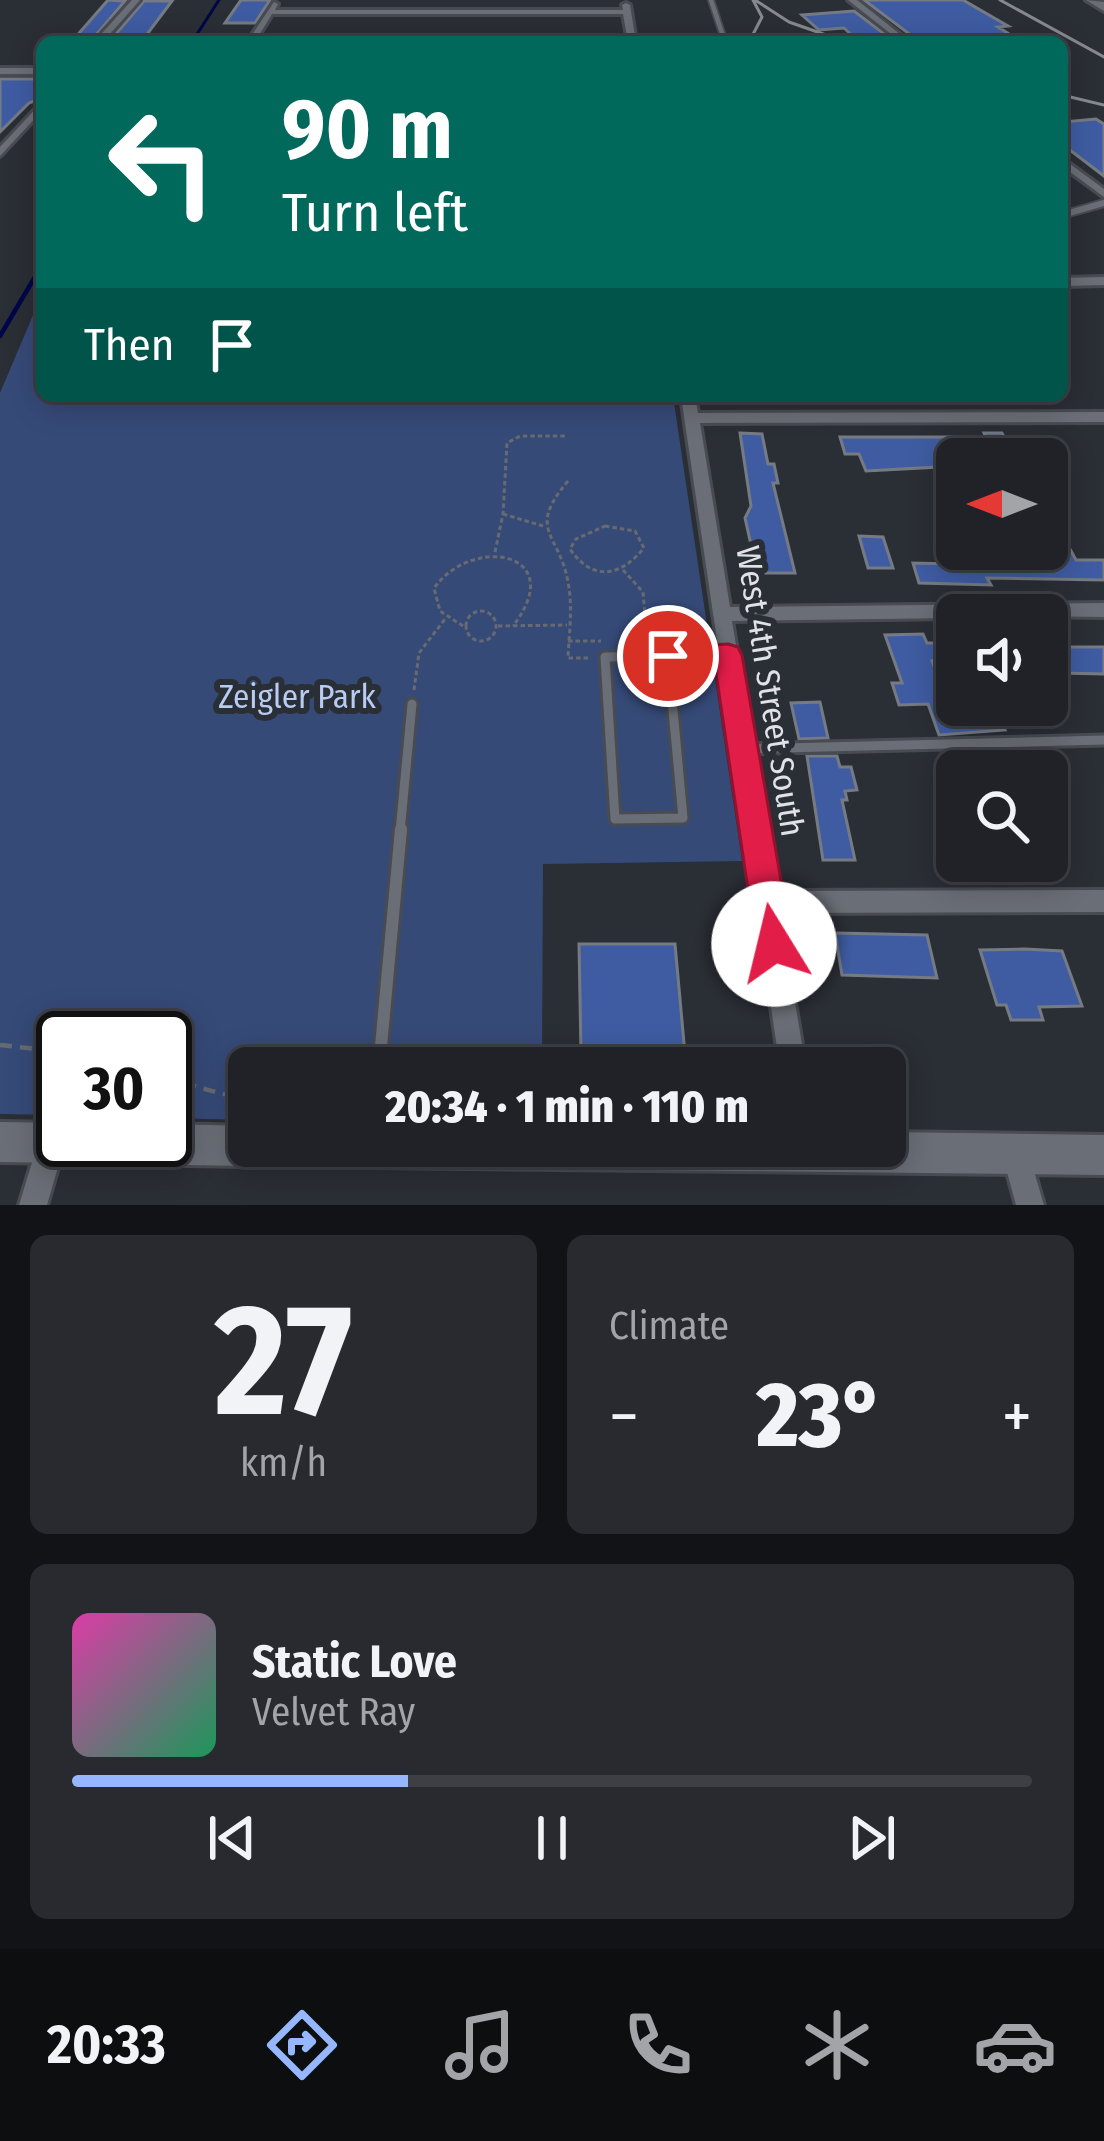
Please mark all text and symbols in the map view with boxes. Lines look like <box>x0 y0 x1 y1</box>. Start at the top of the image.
text: 90 m <box>282 79 453 180</box>
icon: left <box>84 84 240 240</box>
text: Turn left <box>282 181 468 245</box>
icon: arrive <box>199 312 265 378</box>
text: Then <box>84 318 175 372</box>
north arrow <box>936 438 1068 570</box>
map controls <box>936 438 1068 882</box>
street label: West 4th Street South <box>727 543 813 839</box>
button: sound <box>936 594 1068 726</box>
pin <box>617 605 719 707</box>
icon: arrive <box>635 623 701 689</box>
park label: Zeigler Park <box>218 677 376 717</box>
button: search <box>936 750 1068 882</box>
position arrow <box>711 881 837 1007</box>
speed limit sign: 30 <box>36 1011 192 1167</box>
text: 20:34 · 1 min · 110 m <box>385 1080 749 1134</box>
text: 27 <box>215 1268 352 1455</box>
text: Climate <box>609 1303 729 1349</box>
text: 23° <box>757 1362 884 1470</box>
text: − <box>609 1377 639 1456</box>
text: + <box>1002 1377 1032 1456</box>
text: km/h <box>240 1440 327 1486</box>
text: Static Love <box>252 1635 457 1689</box>
text: Velvet Ray <box>252 1689 415 1735</box>
icon: previous <box>199 1805 265 1871</box>
icon: pause <box>519 1805 585 1871</box>
icon: next <box>839 1805 905 1871</box>
icon: directions <box>260 2003 344 2087</box>
icon: music <box>438 2003 522 2087</box>
icon: phone <box>616 2003 700 2087</box>
icon: climate <box>795 2003 879 2087</box>
icon: car <box>973 2003 1057 2087</box>
text: 20:33 <box>47 2013 166 2077</box>

